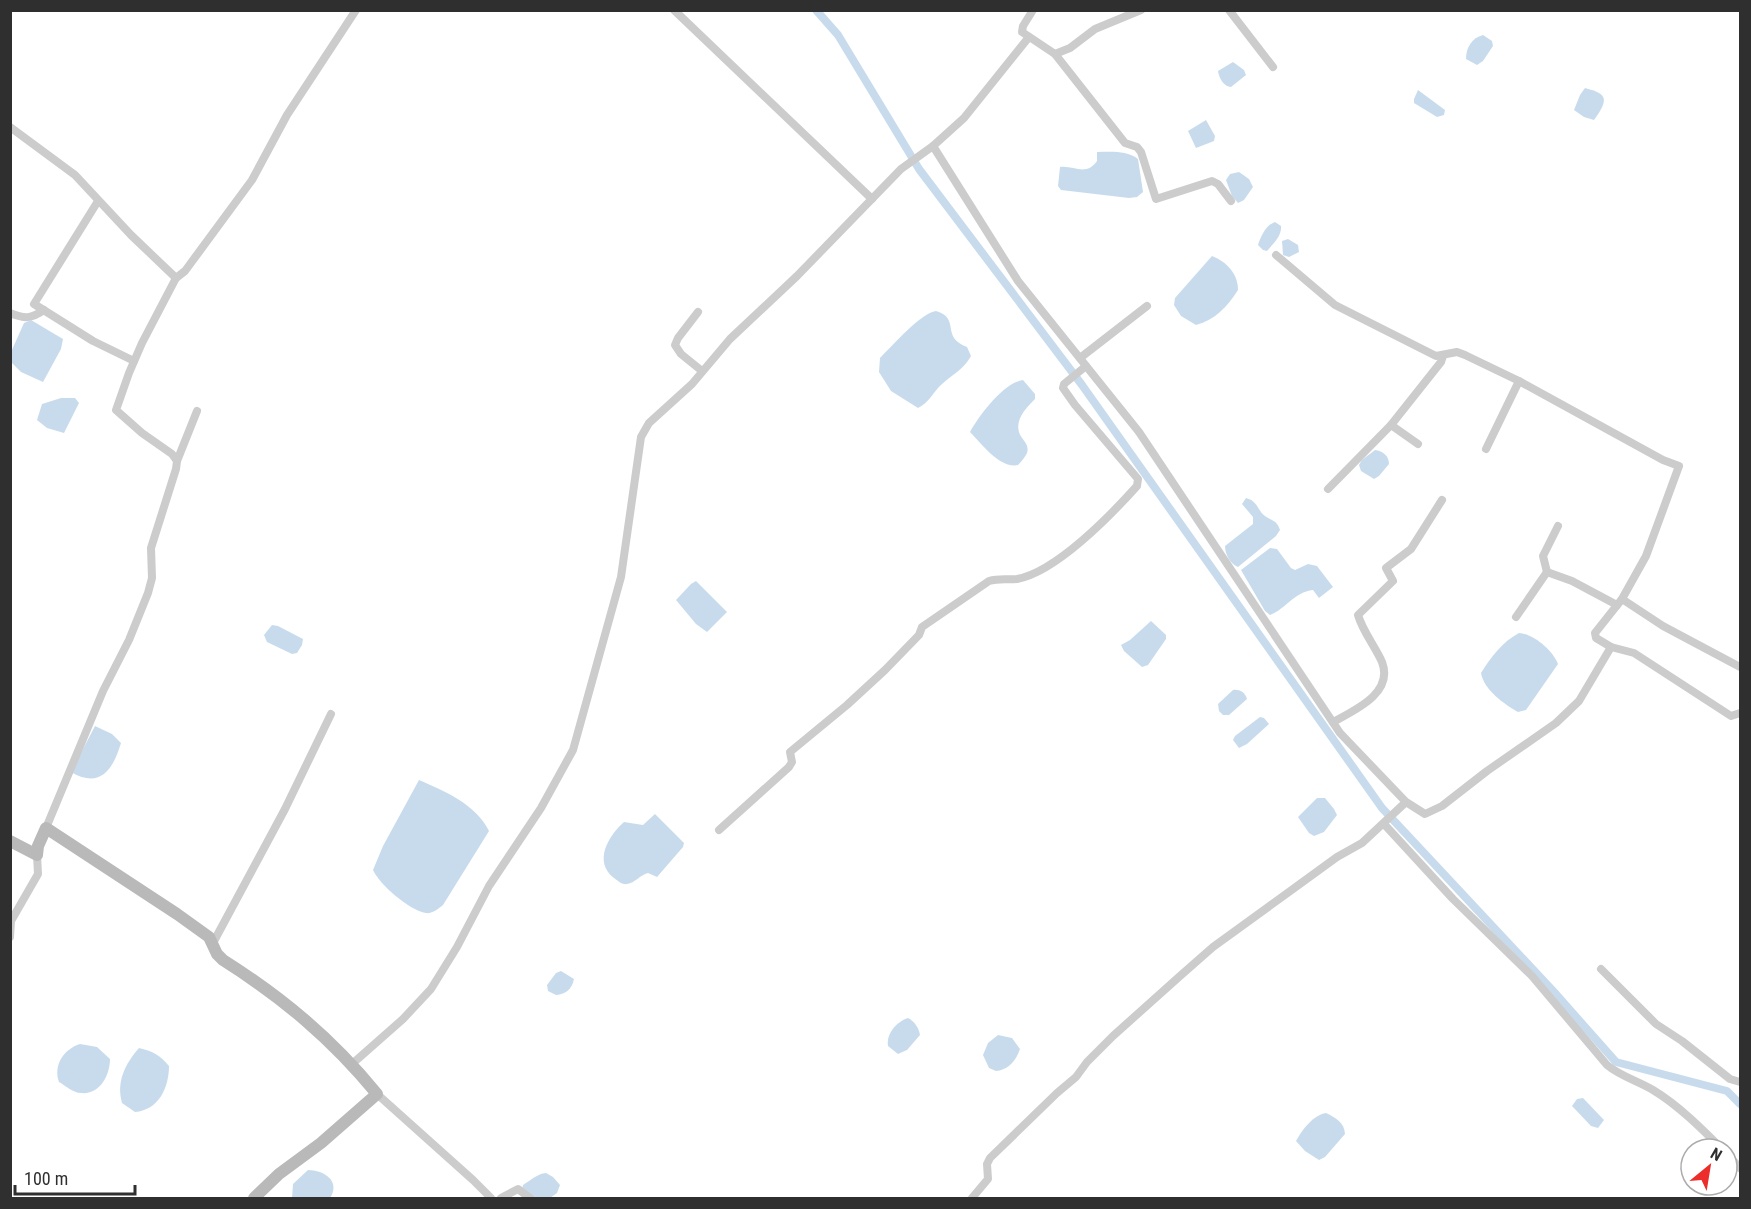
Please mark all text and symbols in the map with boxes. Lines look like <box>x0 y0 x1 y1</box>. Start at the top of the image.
north arrow <box>1679 1137 1739 1197</box>
text: N <box>1707 1144 1725 1165</box>
scale bar <box>15 1158 135 1196</box>
text: 100 m <box>24 1168 68 1189</box>

